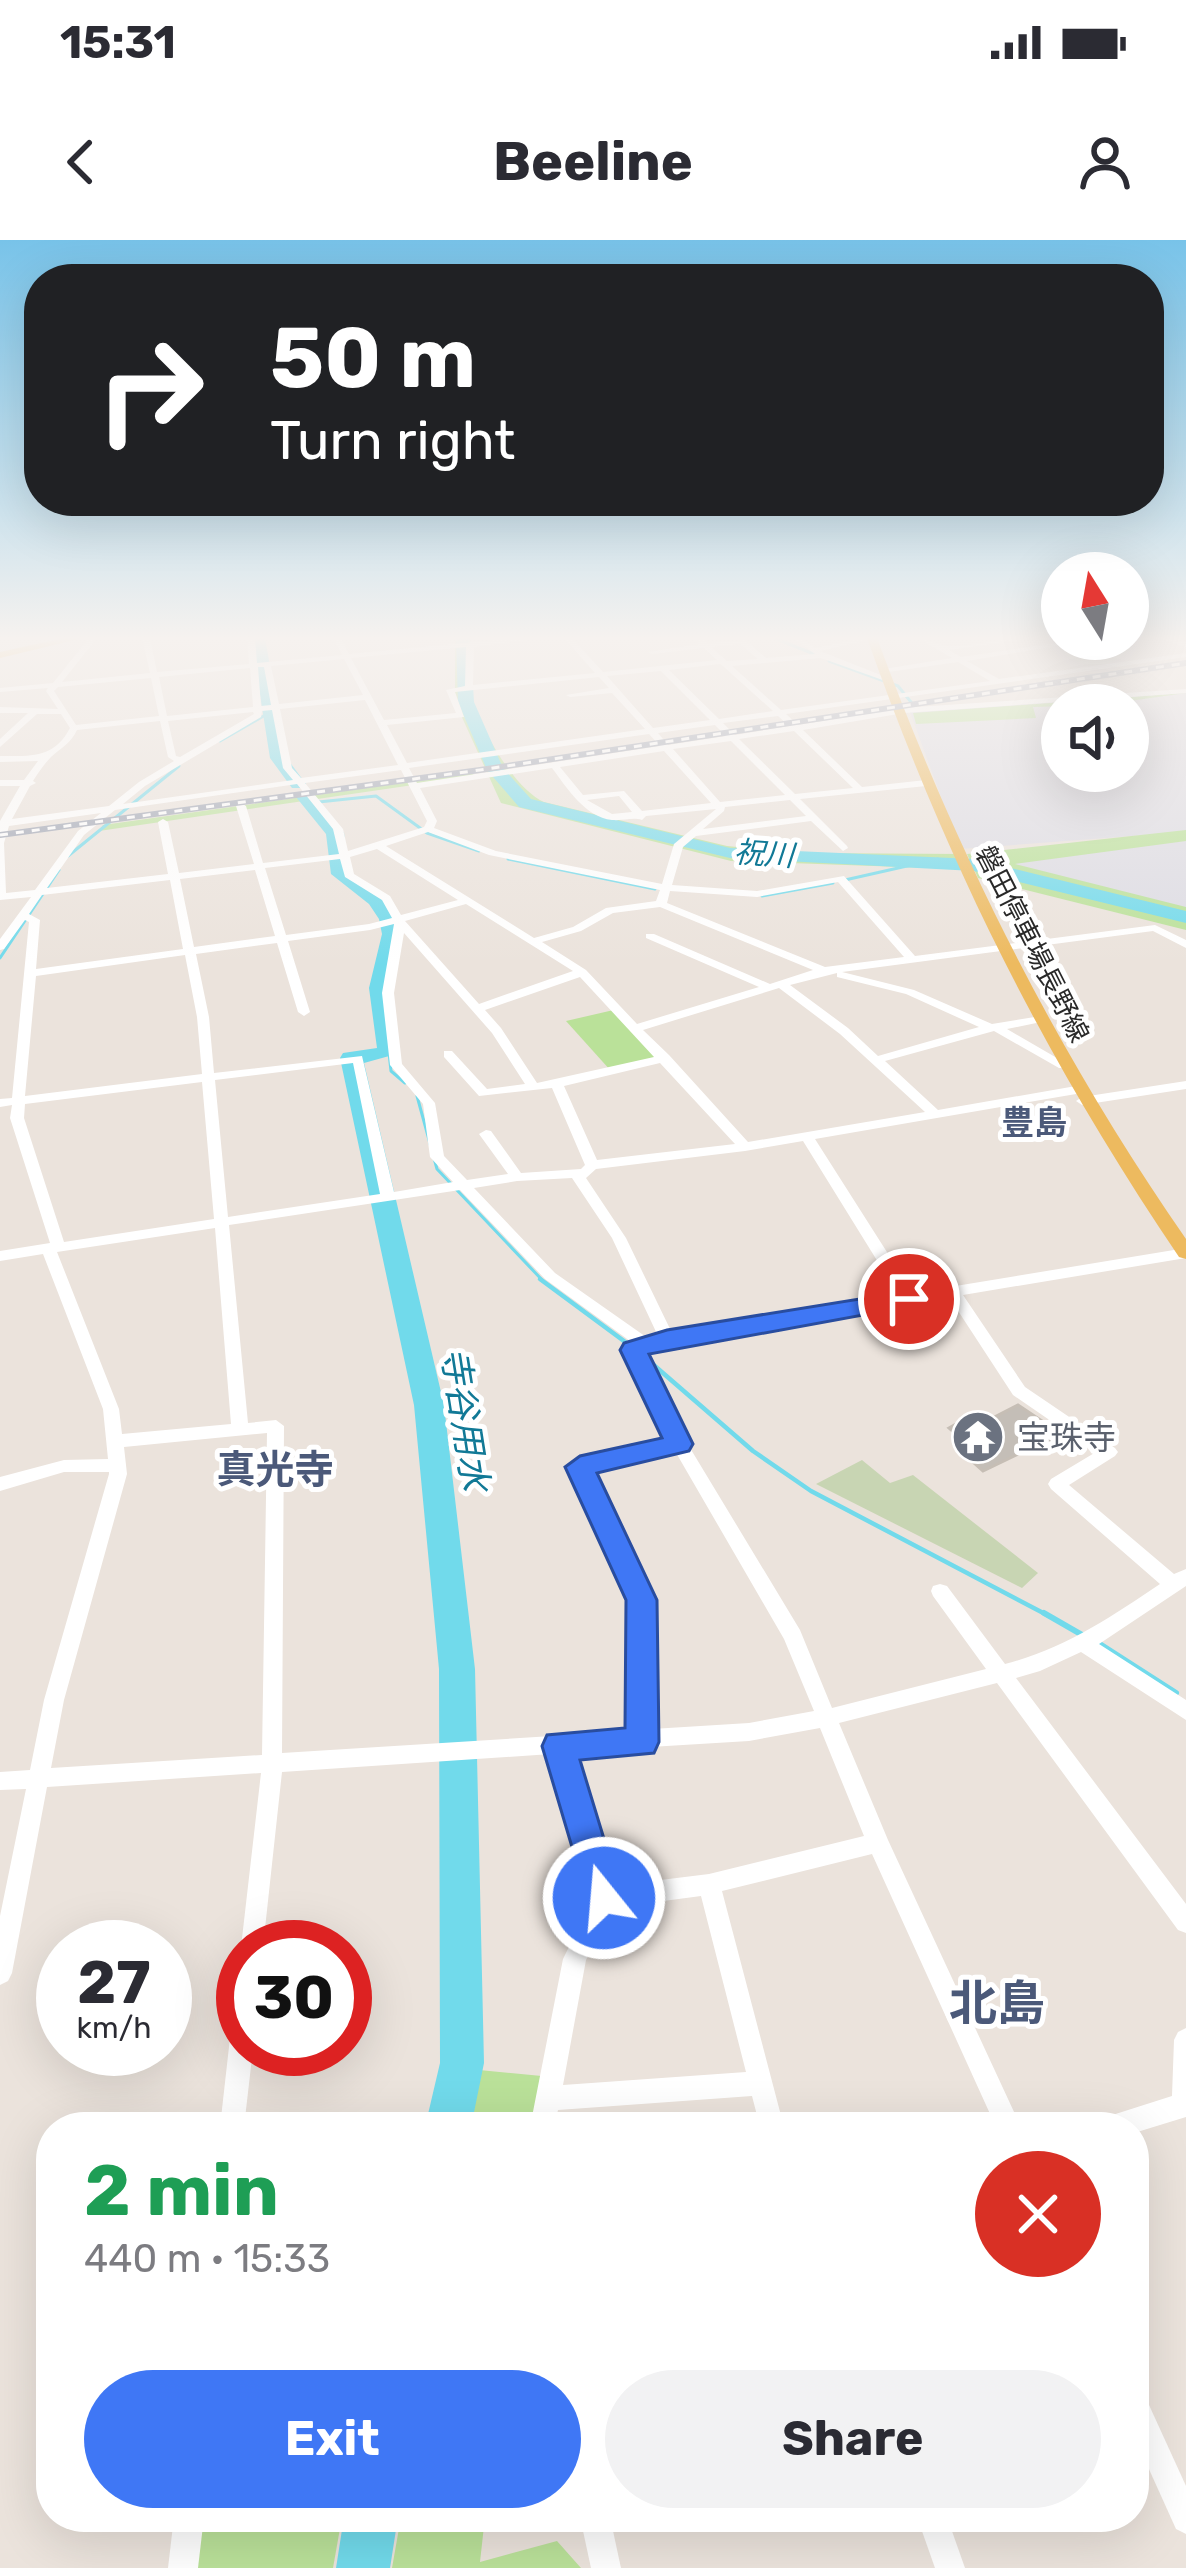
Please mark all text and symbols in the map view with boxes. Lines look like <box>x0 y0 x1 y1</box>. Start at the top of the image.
text: 15:31 <box>60 16 176 69</box>
icon: back <box>48 129 114 195</box>
icon: person <box>1072 129 1138 195</box>
text: Beeline <box>493 130 693 194</box>
text: 50 m <box>270 308 476 408</box>
icon: right <box>72 312 228 468</box>
text: Turn right <box>270 409 515 473</box>
north arrow <box>1041 552 1149 660</box>
map controls <box>1041 552 1149 792</box>
button: sound <box>1041 684 1149 792</box>
water label: 祝川 <box>733 834 798 874</box>
street label: 磐田停車場長野線 <box>969 841 1095 1047</box>
district label: 豊島 <box>1001 1103 1067 1142</box>
pin <box>858 1248 960 1350</box>
icon: arrive <box>876 1266 942 1332</box>
water label: 寺谷用水 <box>433 1345 498 1497</box>
temple icon: 宝珠寺 <box>950 1409 1006 1465</box>
place label: 宝珠寺 <box>1017 1418 1116 1457</box>
district label: 真光寺 <box>216 1447 334 1493</box>
position arrow <box>541 1835 667 1961</box>
speed limit sign: 30 <box>216 1920 372 2076</box>
text: 27 <box>77 1947 151 2018</box>
district label: 北島 <box>949 1975 1045 2032</box>
text: km/h <box>77 2010 151 2046</box>
text: 2 min <box>84 2148 279 2233</box>
button: close <box>975 2151 1101 2277</box>
text: 440 m · 15:33 <box>84 2236 330 2282</box>
button: Exit <box>84 2370 581 2508</box>
button: Share <box>605 2370 1101 2508</box>

